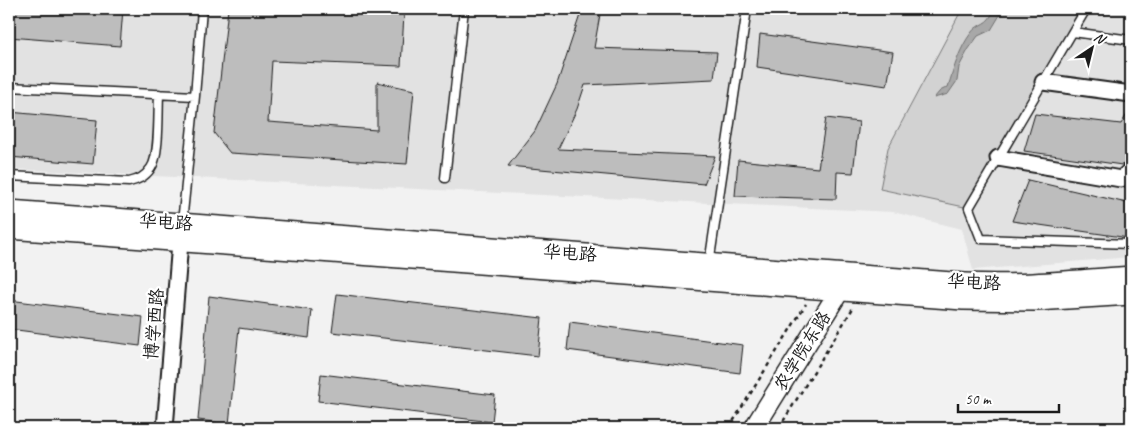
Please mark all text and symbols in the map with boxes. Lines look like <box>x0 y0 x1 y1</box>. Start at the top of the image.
north arrow <box>1068 22 1118 72</box>
text: N <box>1091 28 1110 49</box>
street label: 华电路 <box>138 209 194 235</box>
street label: 华电路 <box>542 240 598 266</box>
street label: 华电路 <box>946 270 1002 294</box>
street label: 博学西路 <box>140 287 168 361</box>
street label: 农学院东路 <box>769 307 835 395</box>
scale bar <box>958 382 1059 414</box>
text: 50 m <box>965 390 992 409</box>

